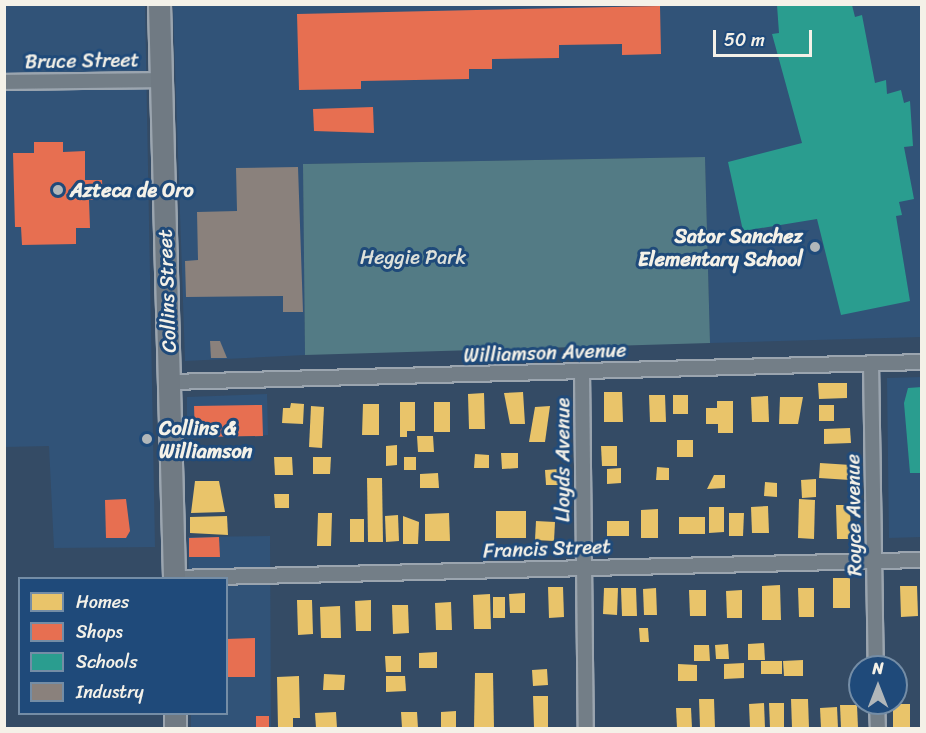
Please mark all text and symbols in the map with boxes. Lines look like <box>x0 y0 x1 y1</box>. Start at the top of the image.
scale bar <box>716 18 815 56</box>
text: 50 m <box>724 24 765 56</box>
street label: Bruce Street <box>24 48 140 74</box>
place label: Azteca de Oro <box>70 178 194 202</box>
marker: Azteca de Oro <box>51 183 65 197</box>
place label: Sator Sanchez Elementary School <box>638 224 803 271</box>
street label: Collins Street <box>153 229 181 353</box>
marker: Sator Sanchez Elementary School <box>808 240 822 254</box>
park label: Heggie Park <box>360 245 466 269</box>
street label: Williamson Avenue <box>463 338 627 368</box>
street label: Lloyds Avenue <box>551 398 575 522</box>
place label: Collins & Williamson <box>159 416 252 463</box>
marker: Collins & Williamson <box>140 432 154 446</box>
street label: Royce Avenue <box>841 454 867 576</box>
street label: Francis Street <box>483 535 611 563</box>
legend <box>18 577 228 715</box>
text: Homes <box>76 586 129 618</box>
text: Shops <box>76 616 123 648</box>
text: Schools <box>76 646 137 678</box>
text: N <box>872 654 884 683</box>
north arrow <box>848 655 908 715</box>
text: Industry <box>76 676 144 708</box>

